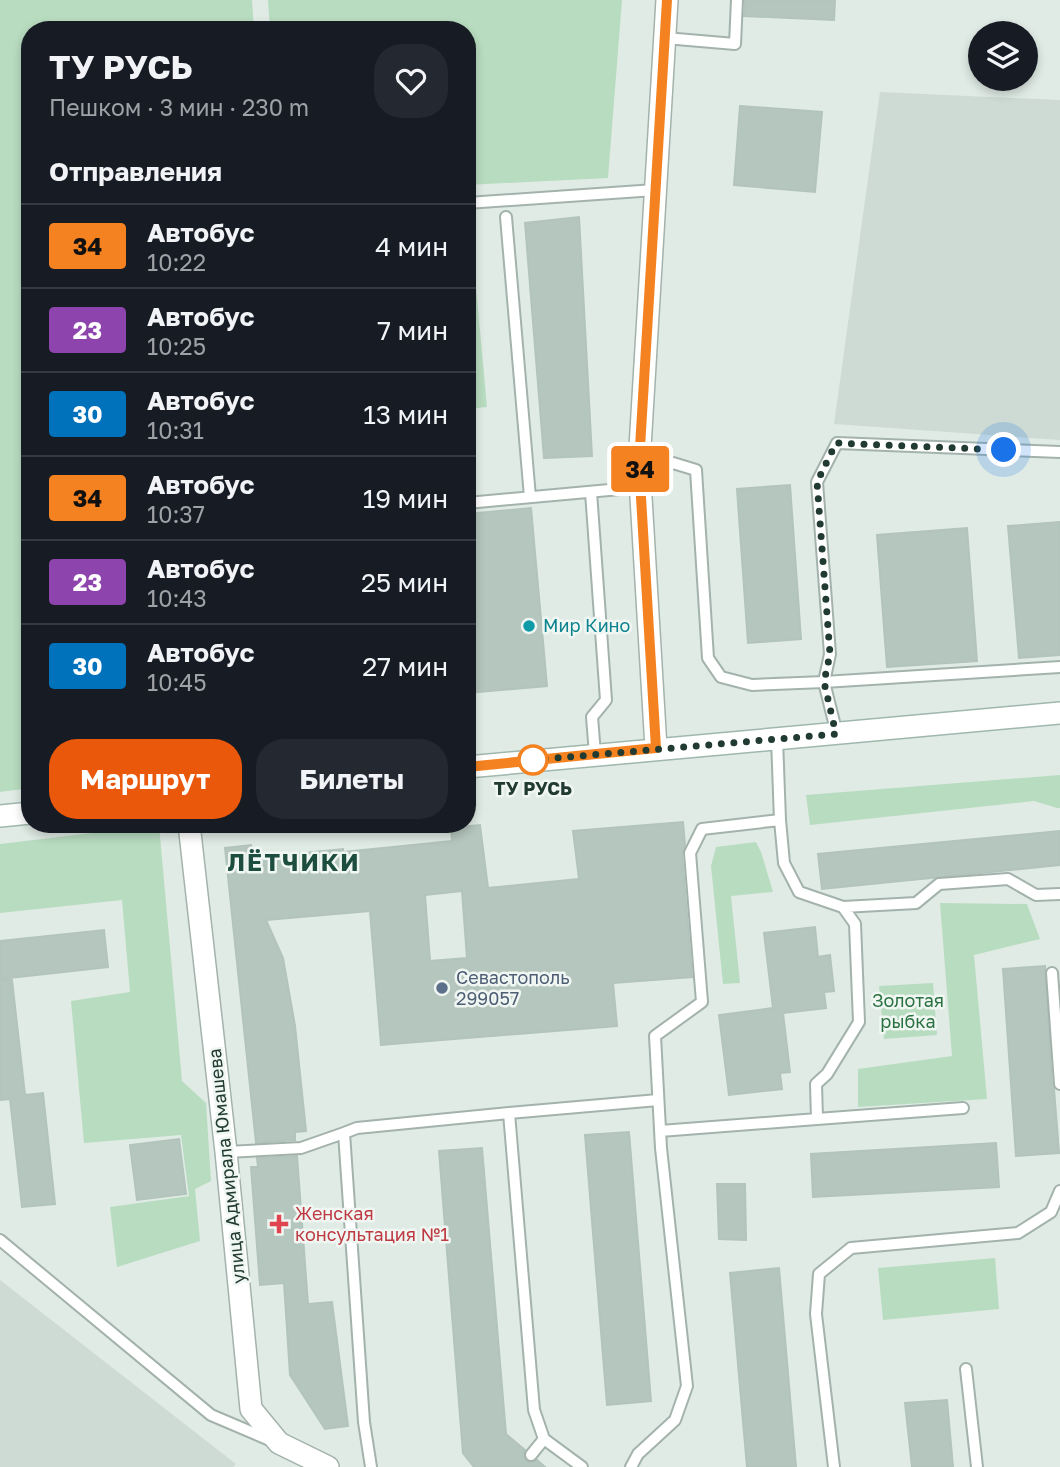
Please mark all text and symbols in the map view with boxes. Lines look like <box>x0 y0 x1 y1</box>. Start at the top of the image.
map controls <box>968 21 1038 91</box>
button: layers <box>968 21 1038 91</box>
button: heart <box>374 44 448 118</box>
text: ТУ РУСЬ <box>49 47 193 86</box>
text: Пешком · 3 мин · 230 m <box>49 93 309 121</box>
text: Отправления <box>49 156 222 187</box>
text: Автобус <box>147 217 254 248</box>
text: 34 <box>73 231 102 260</box>
text: 4 мин <box>375 231 448 262</box>
text: 10:22 <box>147 248 206 276</box>
text: Автобус <box>147 301 254 332</box>
text: 23 <box>73 315 102 344</box>
text: 7 мин <box>377 315 448 346</box>
text: 10:25 <box>147 332 206 360</box>
text: Автобус <box>147 385 254 416</box>
text: 30 <box>72 399 103 428</box>
text: 13 мин <box>363 399 448 430</box>
text: 10:31 <box>147 416 204 444</box>
your location <box>986 432 1021 467</box>
line badge: 34 <box>608 446 672 492</box>
text: 34 <box>625 454 655 483</box>
text: Автобус <box>147 469 254 500</box>
text: 34 <box>73 483 102 512</box>
text: 19 мин <box>363 483 448 514</box>
text: 10:37 <box>147 500 205 528</box>
text: Автобус <box>147 553 254 584</box>
text: 23 <box>73 567 102 596</box>
text: 25 мин <box>361 567 448 598</box>
text: 10:43 <box>147 584 207 612</box>
place label: Мир Кино <box>543 614 630 636</box>
marker: Мир Кино <box>521 618 537 634</box>
text: Автобус <box>147 637 254 668</box>
text: 30 <box>72 651 103 680</box>
text: 27 мин <box>362 651 448 682</box>
text: 10:45 <box>147 668 207 696</box>
button: Маршрут <box>49 739 242 819</box>
button: Билеты <box>256 739 448 819</box>
marker: ТУ РУСЬ <box>518 745 548 775</box>
place label: ТУ РУСЬ <box>494 777 572 799</box>
district label: ЛЁТЧИКИ <box>227 847 361 876</box>
place label: Севастополь 299057 <box>456 966 570 1009</box>
marker: Севастополь 299057 <box>434 980 450 996</box>
park label: Золотая рыбка <box>872 989 944 1032</box>
street label: улица Адмирала Юмашева <box>203 1047 249 1285</box>
place label: Женская консультация №1 <box>295 1202 449 1245</box>
marker: Женская консультация №1 <box>269 1214 289 1234</box>

